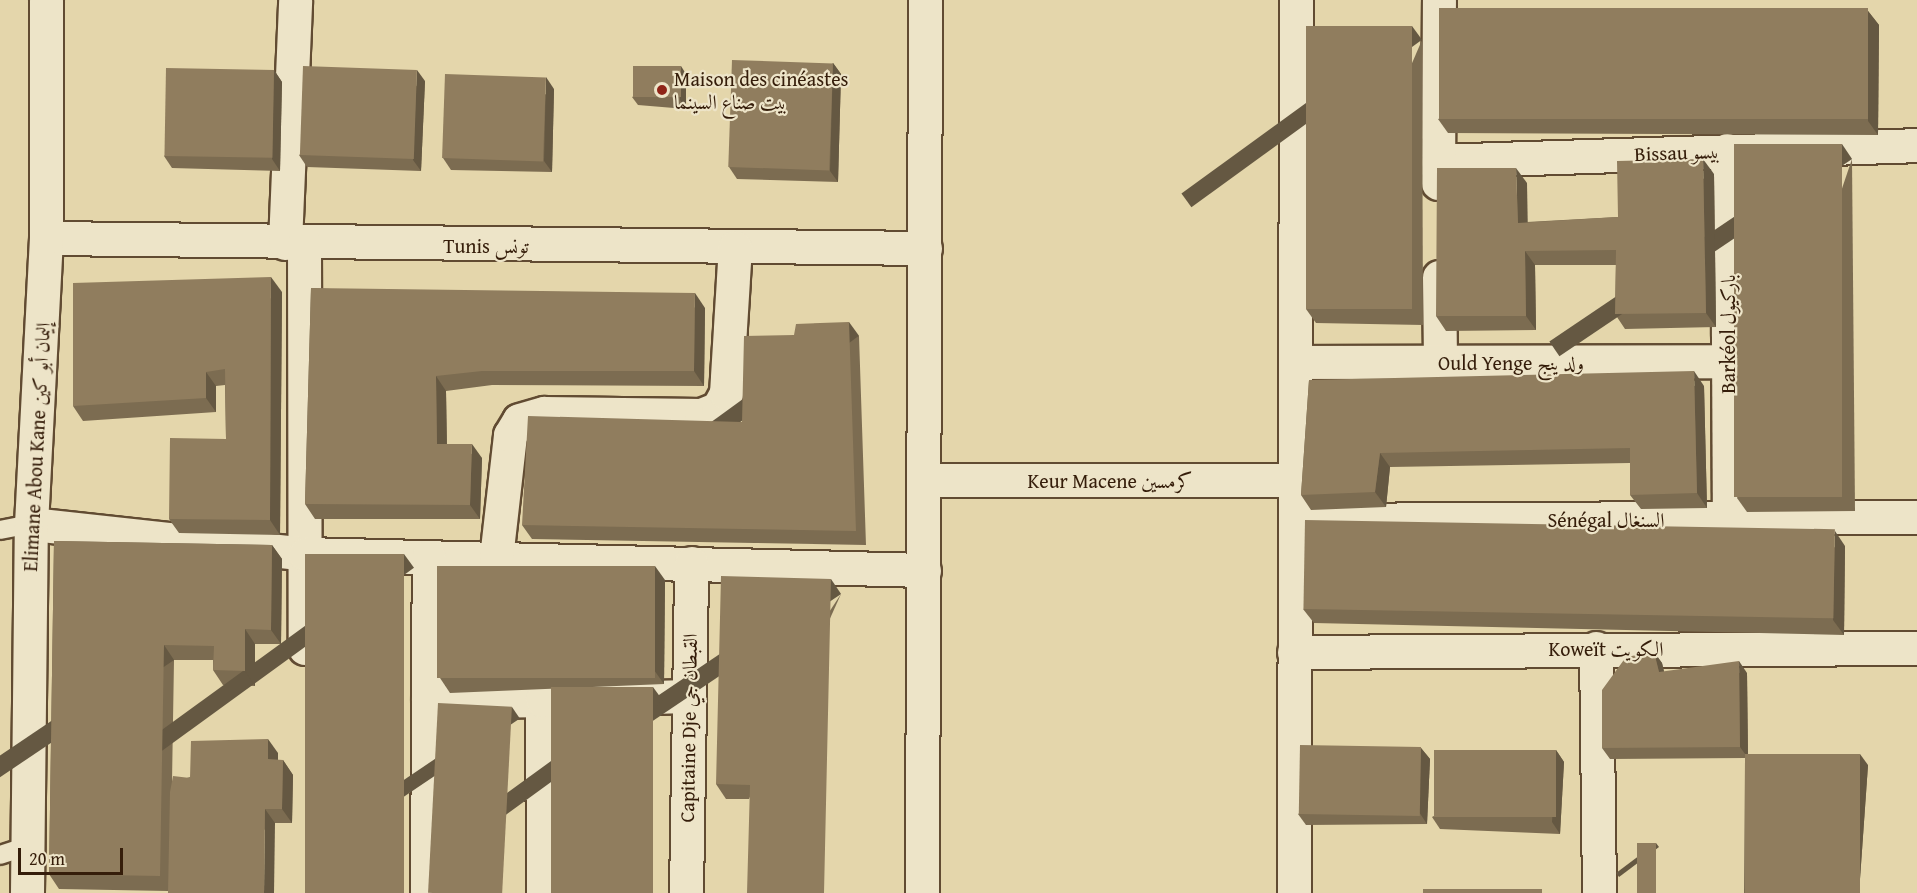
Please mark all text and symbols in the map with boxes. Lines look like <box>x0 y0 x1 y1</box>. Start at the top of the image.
place label: Maison des cinéastes بيت صناع السينما <box>674 66 849 113</box>
marker: Maison des cinéastes بيت صناع السينما <box>655 83 669 97</box>
street label: Bissau بيسو <box>1634 139 1720 165</box>
street label: Tunis تونس <box>443 233 529 257</box>
street label: Barkéol باركيول <box>1715 274 1739 394</box>
street label: Elimane Abou Kane إليمان أبو كين <box>17 322 55 572</box>
street label: Ould Yenge ولد ينج <box>1438 350 1584 374</box>
street label: Keur Macene كرمسين <box>1027 468 1193 492</box>
street label: Sénégal السنغال <box>1547 507 1665 531</box>
street label: Capitaine Dje القبطان جي <box>674 633 702 823</box>
street label: Koweït الكويت <box>1548 636 1664 660</box>
scale bar <box>21 836 126 874</box>
text: 20 m <box>29 845 65 872</box>

